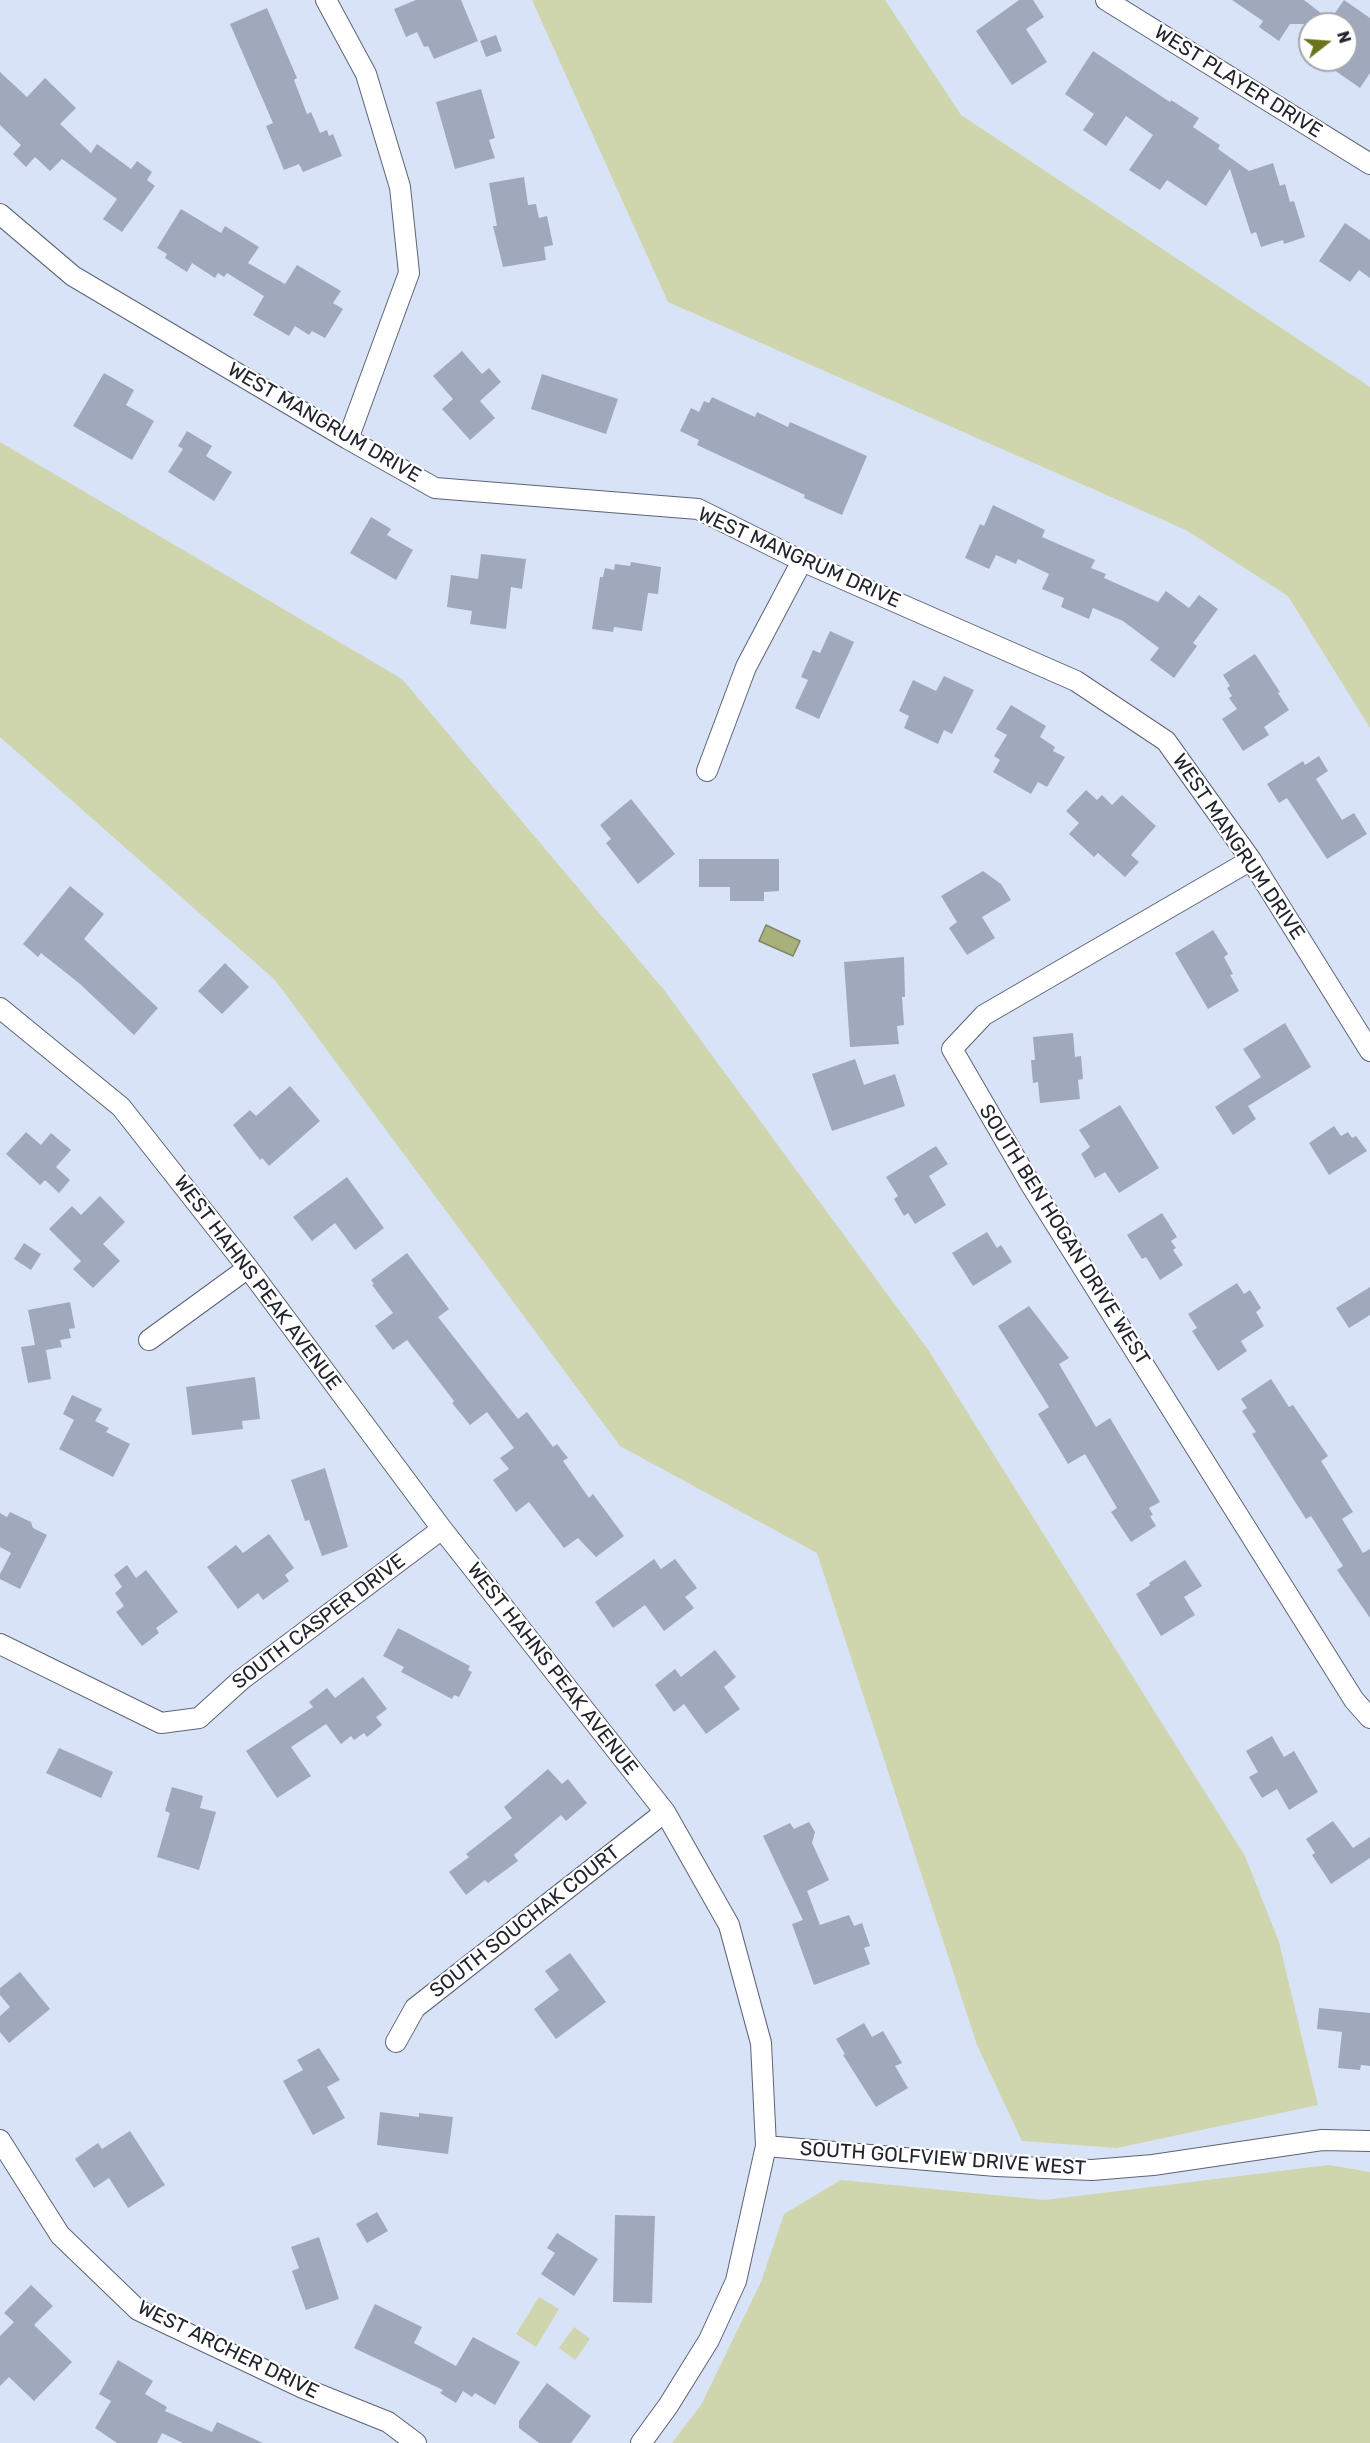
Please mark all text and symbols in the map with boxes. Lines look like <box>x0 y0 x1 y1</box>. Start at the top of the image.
north arrow <box>1298 12 1358 72</box>
street label: WEST PLAYER DRIVE <box>1150 21 1326 143</box>
text: N <box>1333 29 1355 45</box>
street label: WEST MANGRUM DRIVE <box>223 358 425 488</box>
street label: WEST MANGRUM DRIVE <box>694 502 904 614</box>
street label: WEST MANGRUM DRIVE <box>1167 749 1309 945</box>
street label: SOUTH BEN HOGAN DRIVE WEST <box>974 1100 1154 1370</box>
street label: WEST HAHNS PEAK AVENUE <box>168 1171 346 1395</box>
street label: SOUTH CASPER DRIVE <box>228 1549 410 1695</box>
street label: WEST HAHNS PEAK AVENUE <box>462 1558 642 1780</box>
street label: SOUTH SOUCHAK COURT <box>425 1840 625 2004</box>
street label: SOUTH GOLFVIEW DRIVE WEST <box>799 2137 1087 2181</box>
street label: WEST ARCHER DRIVE <box>133 2296 323 2404</box>

